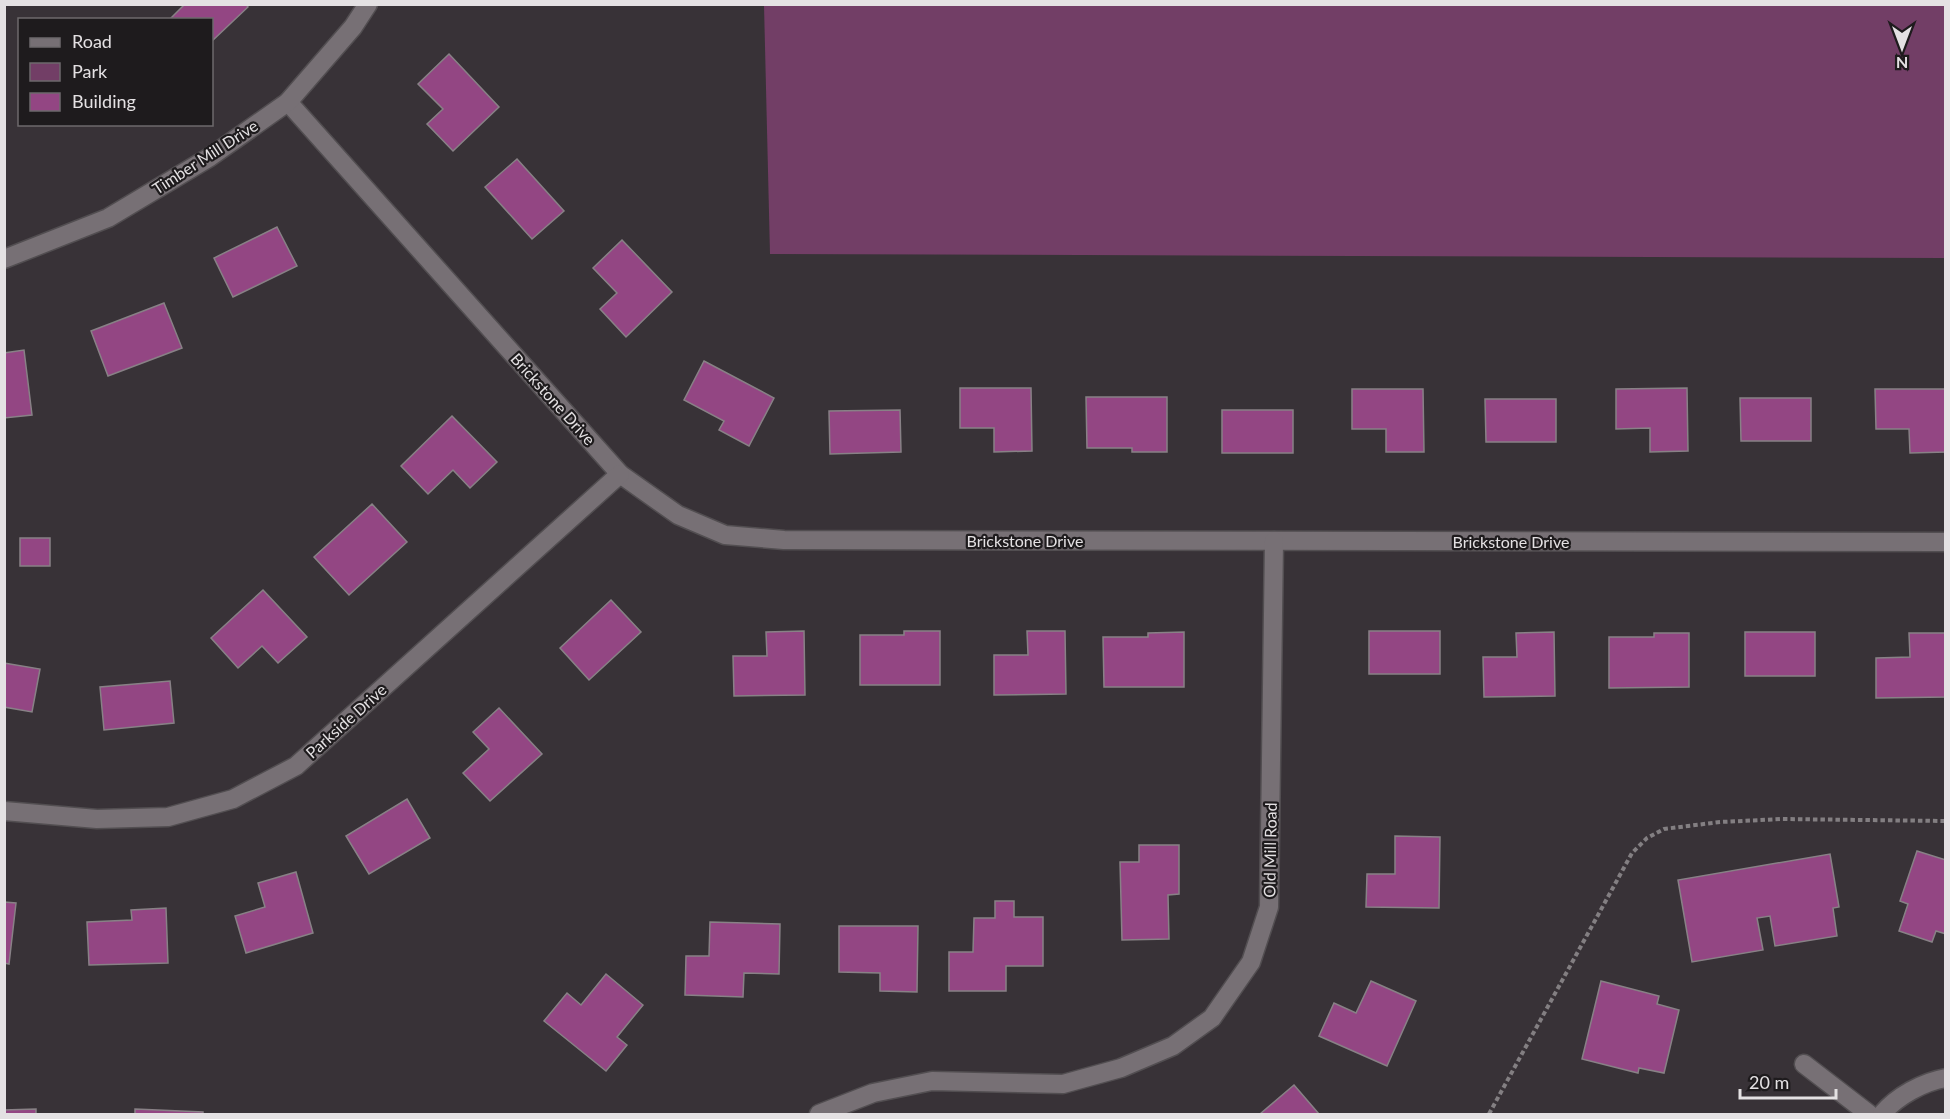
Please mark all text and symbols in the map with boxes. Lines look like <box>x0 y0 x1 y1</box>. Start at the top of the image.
legend <box>18 18 213 126</box>
north arrow <box>1872 18 1932 78</box>
text: Road <box>72 30 112 52</box>
text: N <box>1896 54 1908 73</box>
text: Park <box>72 60 108 82</box>
text: Building <box>72 90 136 112</box>
street label: Timber Mill Drive <box>148 115 261 198</box>
street label: Brickstone Drive <box>507 349 600 448</box>
street label: Brickstone Drive <box>967 531 1083 550</box>
street label: Brickstone Drive <box>1453 532 1569 551</box>
street label: Parkside Drive <box>302 680 390 762</box>
street label: Old Mill Road <box>1259 802 1280 898</box>
scale bar <box>1740 1062 1836 1100</box>
text: 20 m <box>1749 1071 1789 1093</box>

